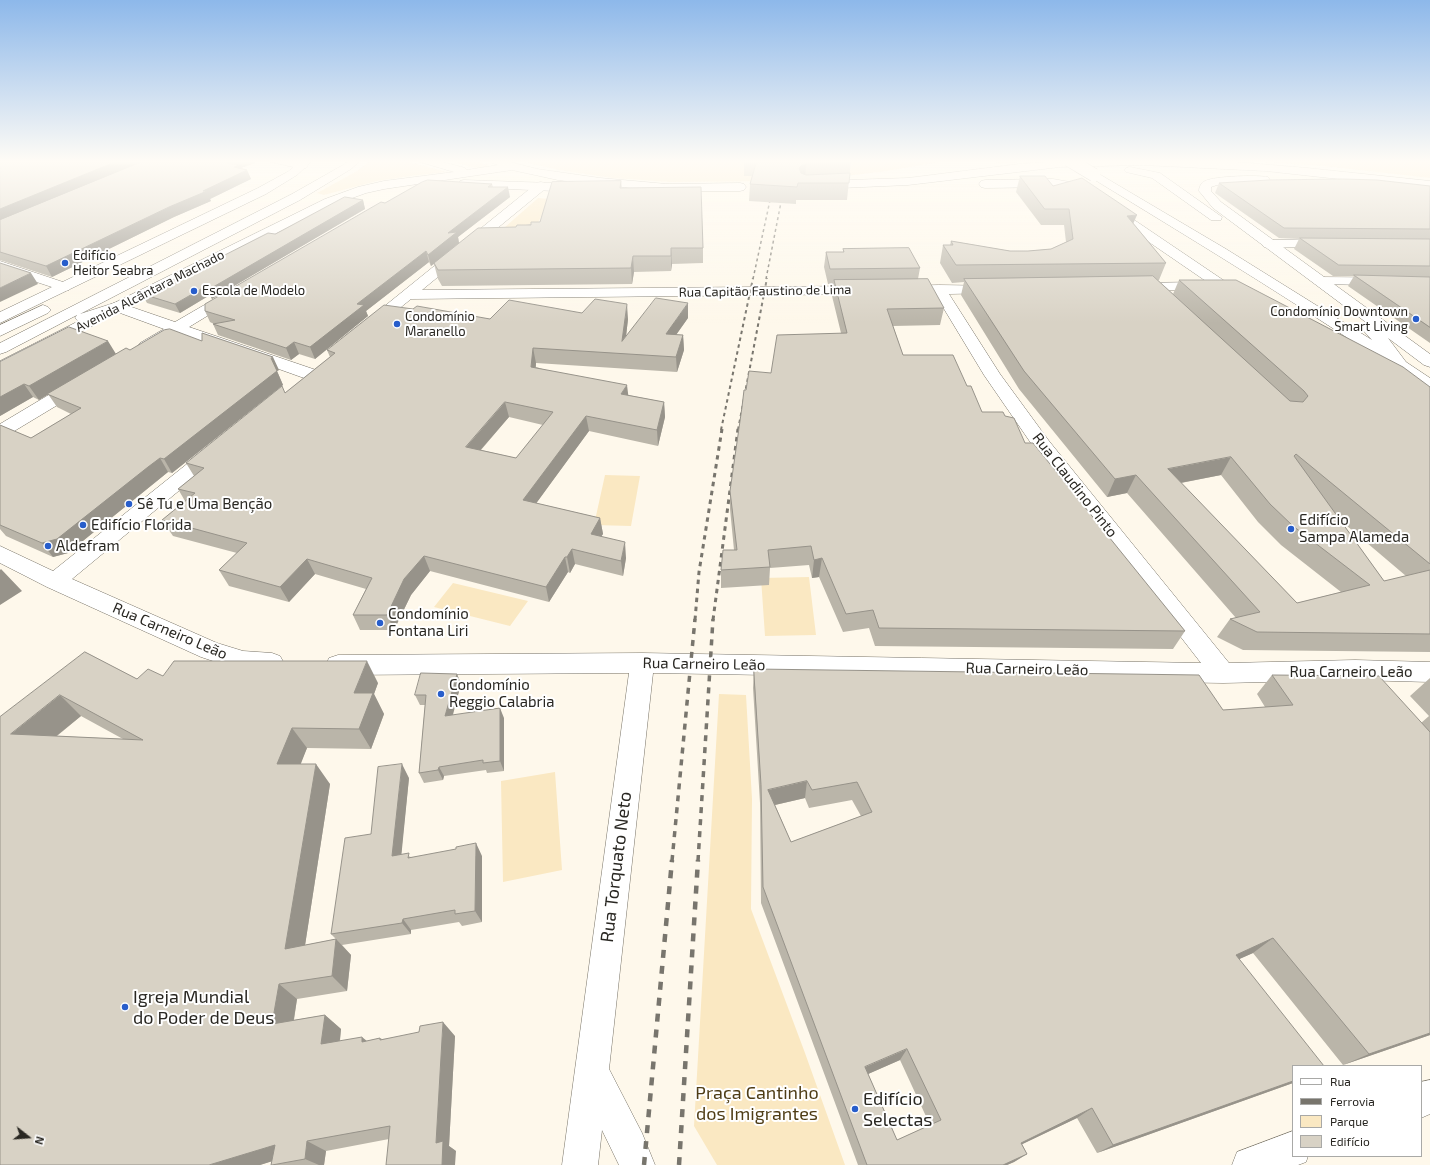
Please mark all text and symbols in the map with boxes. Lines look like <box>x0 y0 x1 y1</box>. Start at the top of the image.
street label: Avenida Alcântara Machado <box>73 247 227 335</box>
place label: Edifício Heitor Seabra <box>73 248 154 279</box>
marker: Edifício Heitor Seabra <box>60 258 70 268</box>
street label: Rua Capitão Faustino de Lima <box>678 282 852 300</box>
place label: Escola de Modelo <box>202 283 305 299</box>
marker: Escola de Modelo <box>189 286 199 296</box>
place label: Condomínio Downtown Smart Living <box>1270 304 1408 335</box>
place label: Condomínio Maranello <box>405 309 475 340</box>
marker: Condomínio Downtown Smart Living <box>1411 314 1421 324</box>
marker: Condomínio Maranello <box>392 319 402 329</box>
street label: Rua Claudino Pinto <box>1029 429 1121 541</box>
place label: Sê Tu e Uma Benção <box>137 495 272 513</box>
marker: Sê Tu e Uma Benção <box>124 499 134 509</box>
place label: Edifício Sampa Alameda <box>1299 511 1409 546</box>
place label: Edifício Florida <box>91 516 192 534</box>
marker: Edifício Florida <box>78 520 88 530</box>
marker: Edifício Sampa Alameda <box>1286 524 1296 534</box>
place label: Aldefram <box>56 537 120 555</box>
marker: Aldefram <box>43 541 53 551</box>
street label: Rua Carneiro Leão <box>110 599 230 663</box>
place label: Condomínio Fontana Liri <box>388 605 469 640</box>
marker: Condomínio Fontana Liri <box>375 618 385 628</box>
street label: Rua Carneiro Leão <box>642 654 766 674</box>
street label: Rua Carneiro Leão <box>965 659 1089 679</box>
street label: Rua Carneiro Leão <box>1290 663 1412 681</box>
place label: Condomínio Reggio Calabria <box>449 676 555 711</box>
marker: Condomínio Reggio Calabria <box>436 689 446 699</box>
street label: Rua Torquato Neto <box>596 790 636 944</box>
place label: Igreja Mundial do Poder de Deus <box>133 986 275 1028</box>
marker: Igreja Mundial do Poder de Deus <box>120 1002 130 1012</box>
legend <box>1292 1065 1422 1157</box>
text: Rua <box>1330 1074 1351 1088</box>
park label: Praça Cantinho dos Imigrantes <box>695 1082 819 1124</box>
place label: Edifício Selectas <box>863 1088 932 1130</box>
text: Ferrovia <box>1330 1094 1375 1108</box>
marker: Edifício Selectas <box>850 1104 860 1114</box>
text: Parque <box>1330 1114 1368 1128</box>
north arrow <box>8 1117 48 1157</box>
text: Edifício <box>1330 1134 1370 1148</box>
text: N <box>33 1135 47 1146</box>

